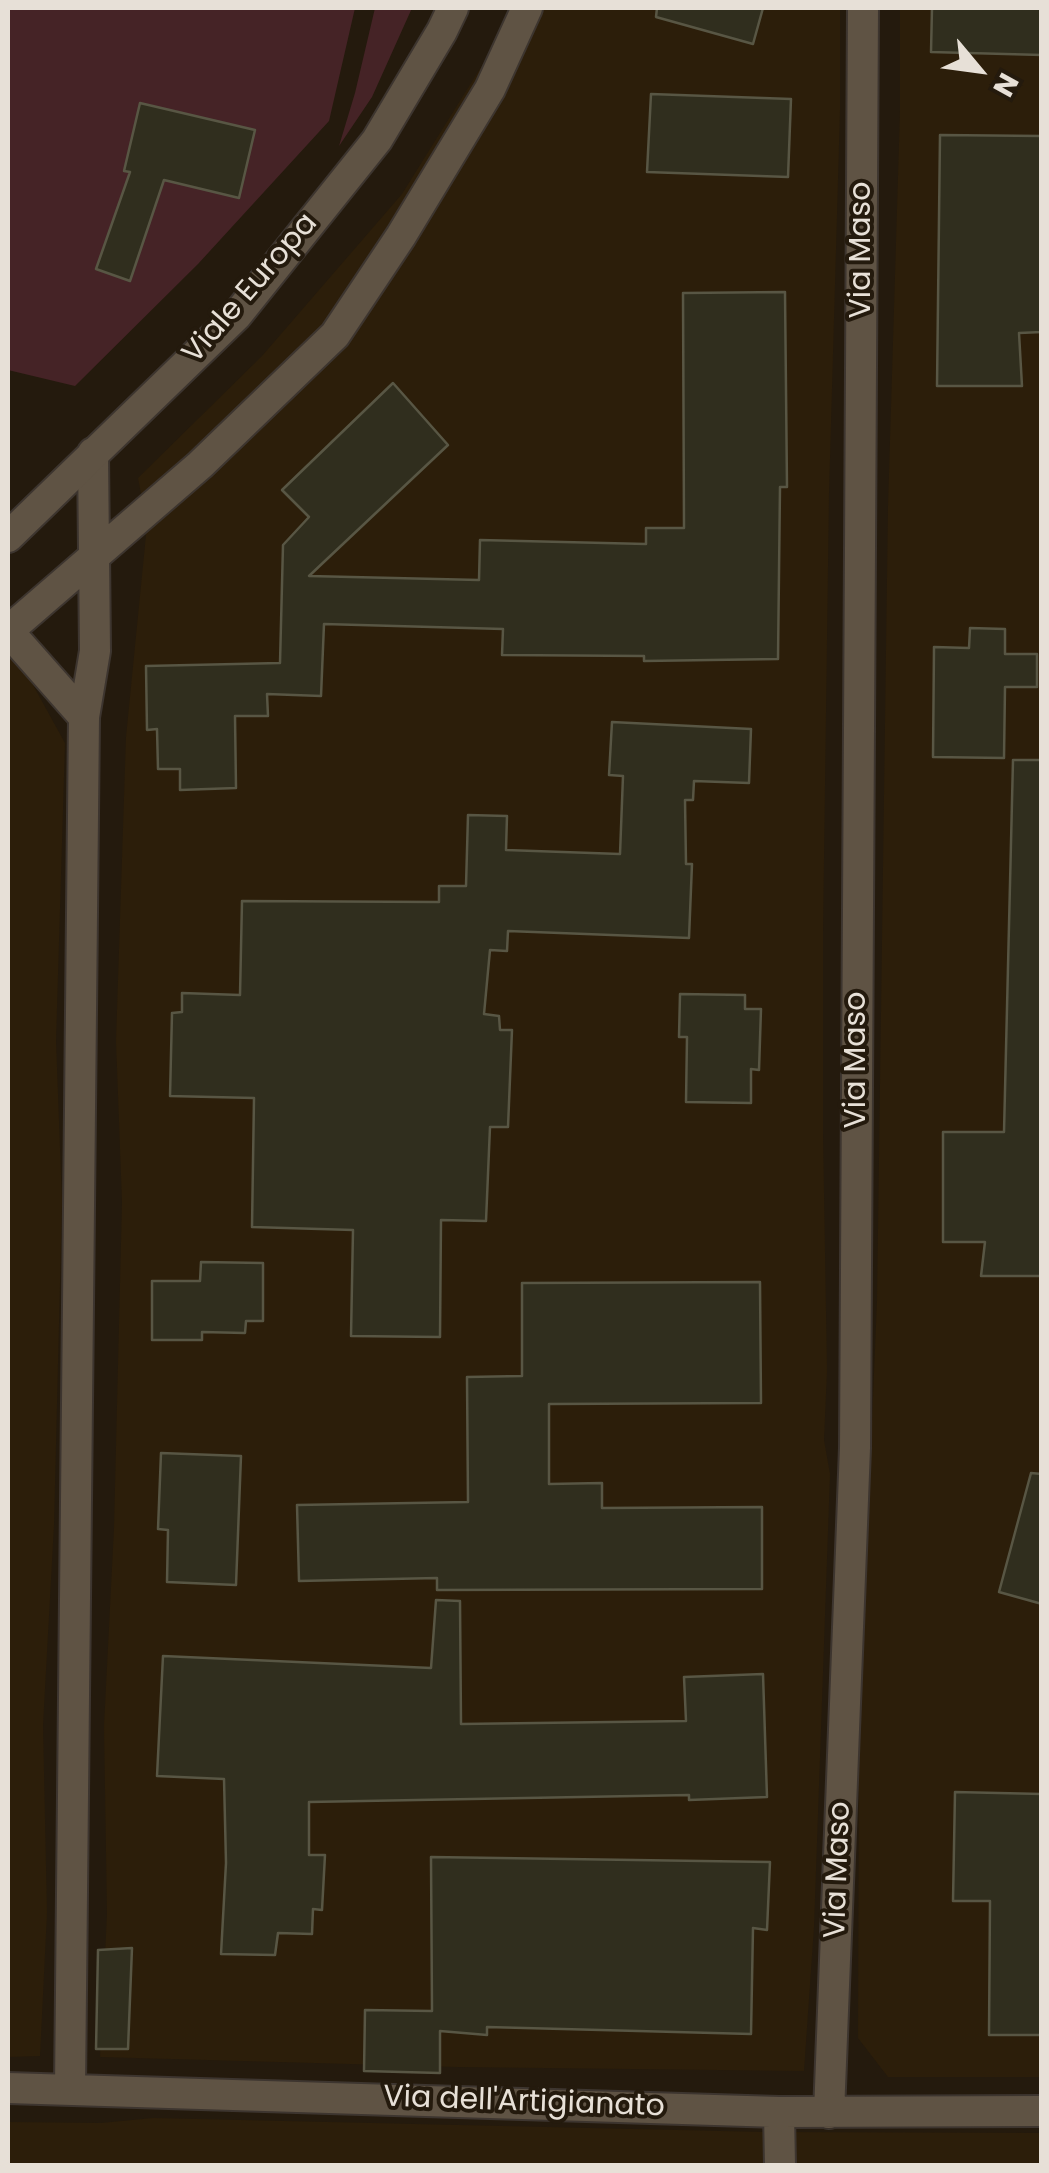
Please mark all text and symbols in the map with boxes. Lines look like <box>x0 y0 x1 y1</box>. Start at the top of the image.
north arrow <box>929 20 1029 120</box>
text: N <box>984 66 1028 103</box>
street label: Via Maso <box>844 182 880 318</box>
street label: Viale Europa <box>176 206 326 372</box>
street label: Via Maso <box>839 992 875 1128</box>
street label: Via Maso <box>819 1801 859 1939</box>
street label: Via dell'Artigianato <box>383 2080 665 2126</box>

